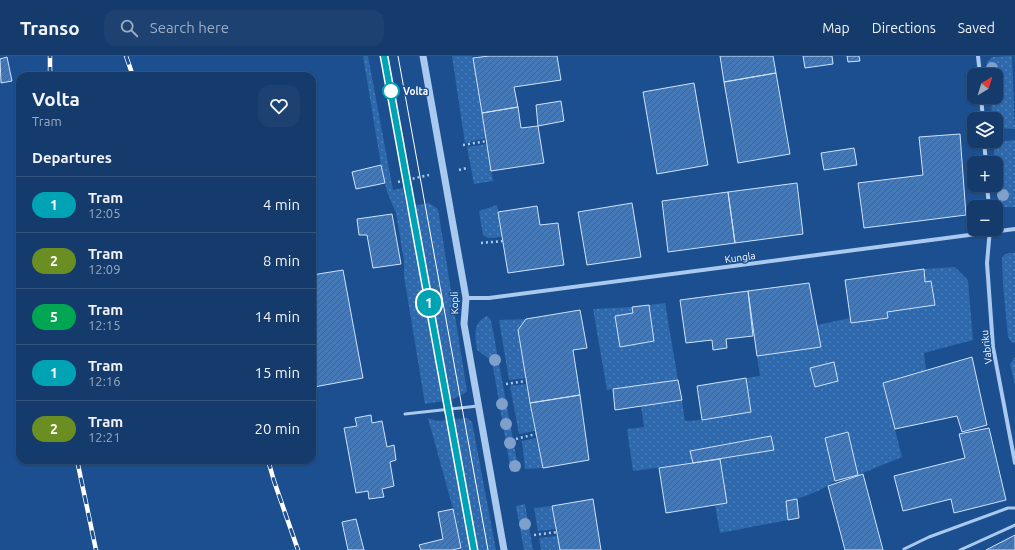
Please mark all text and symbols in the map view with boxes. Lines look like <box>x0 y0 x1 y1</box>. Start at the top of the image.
search box <box>104 10 384 46</box>
text: Transo <box>20 17 80 39</box>
icon: search <box>118 17 140 39</box>
text: Search here <box>150 19 229 36</box>
text: Map <box>822 20 850 36</box>
text: Directions <box>872 20 936 36</box>
text: Saved <box>958 20 995 36</box>
north arrow <box>967 68 1003 104</box>
map controls <box>967 68 1003 236</box>
marker: Volta <box>382 82 400 100</box>
button: heart <box>258 85 300 127</box>
place label: Volta <box>403 86 428 97</box>
text: Volta <box>32 88 80 110</box>
button: layers <box>967 112 1003 148</box>
text: Tram <box>32 114 62 128</box>
text: Departures <box>32 149 112 166</box>
button: + <box>967 156 1003 192</box>
text: Tram <box>88 189 123 206</box>
text: 4 min <box>263 196 300 213</box>
text: 1 <box>50 197 58 213</box>
button: − <box>967 200 1003 236</box>
text: 12:05 <box>88 206 121 220</box>
text: Tram <box>88 245 123 262</box>
street label: Kungla <box>724 250 756 265</box>
text: 8 min <box>263 252 300 269</box>
text: 2 <box>50 253 58 269</box>
text: 12:09 <box>88 262 121 276</box>
line badge: 1 <box>416 290 442 316</box>
street label: Kopli <box>449 292 460 314</box>
text: 1 <box>425 295 433 311</box>
text: Tram <box>88 301 123 318</box>
text: 14 min <box>254 308 300 325</box>
text: 5 <box>50 309 58 325</box>
text: 12:15 <box>88 318 121 332</box>
street label: Vabriku <box>979 329 994 365</box>
text: Tram <box>88 357 123 374</box>
text: 15 min <box>254 364 300 381</box>
text: 1 <box>50 365 58 381</box>
text: 12:16 <box>88 374 121 388</box>
text: Tram <box>88 413 123 430</box>
text: 20 min <box>254 420 300 437</box>
text: 2 <box>50 421 58 437</box>
text: 12:21 <box>88 430 121 444</box>

